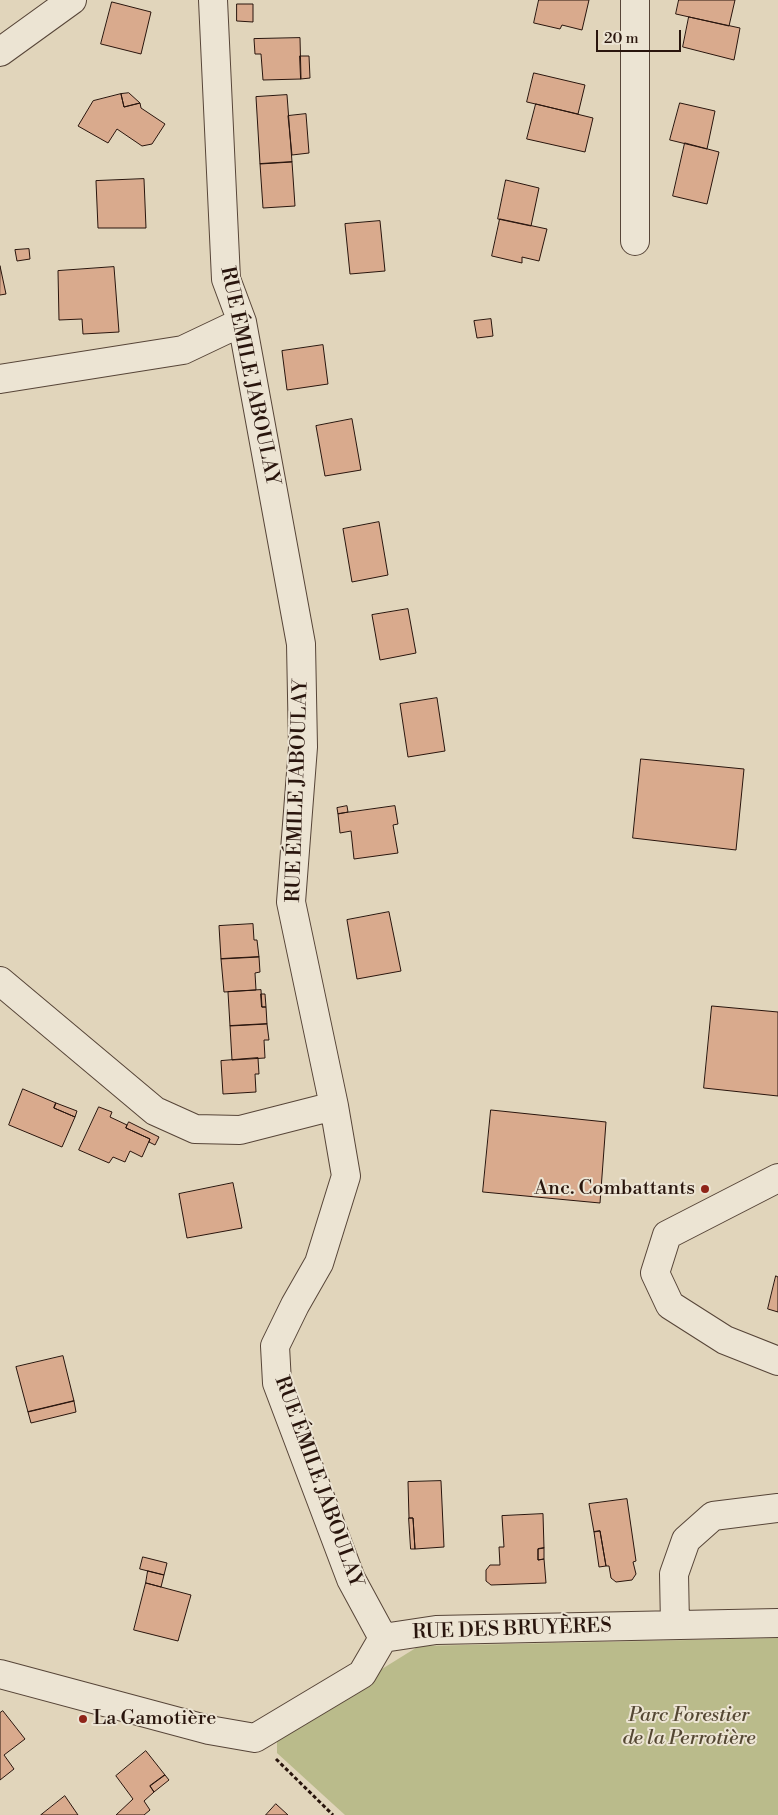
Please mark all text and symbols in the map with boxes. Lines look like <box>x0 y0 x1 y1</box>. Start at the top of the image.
scale bar <box>598 20 683 52</box>
text: 20 m <box>604 29 639 48</box>
street label: RUE ÉMILE JABOULAY <box>214 264 284 488</box>
street label: RUE ÉMILE JABOULAY <box>282 679 314 903</box>
place label: Anc. Combattants <box>534 1177 695 1201</box>
marker: Anc. Combattants <box>699 1183 711 1195</box>
street label: RUE ÉMILE JABOULAY <box>269 1373 367 1591</box>
street label: RUE DES BRUYÈRES <box>412 1615 612 1645</box>
park label: Parc Forestier de la Perrotière <box>622 1704 756 1751</box>
place label: La Gamotière <box>93 1707 216 1731</box>
marker: La Gamotière <box>77 1713 89 1725</box>

